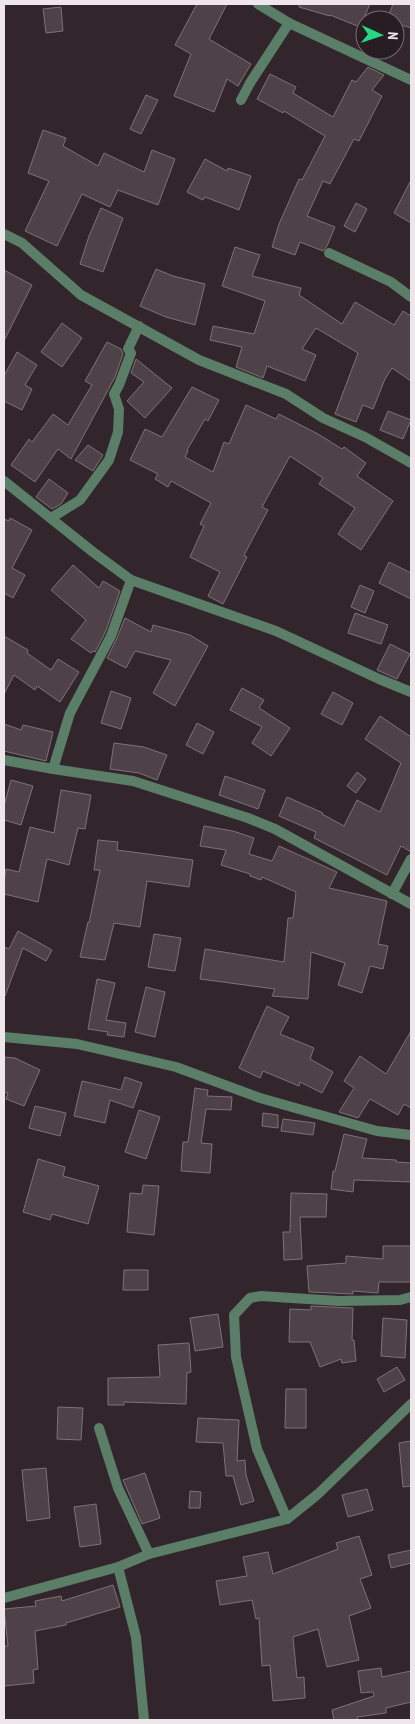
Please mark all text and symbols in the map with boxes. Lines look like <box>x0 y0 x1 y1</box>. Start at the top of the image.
north arrow <box>355 10 405 60</box>
text: N <box>384 31 402 40</box>

